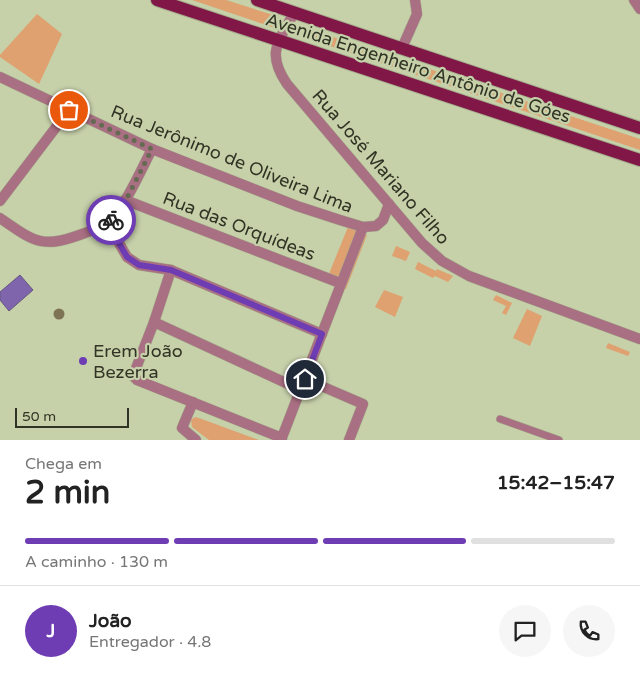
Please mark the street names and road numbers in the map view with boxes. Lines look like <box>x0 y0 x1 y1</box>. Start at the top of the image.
street label: Avenida Engenheiro Antônio de Góes <box>263 8 573 128</box>
street label: Rua José Mariano Filho <box>308 85 454 249</box>
street label: Rua Jerônimo de Oliveira Lima <box>108 100 356 218</box>
street label: Rua das Orquídeas <box>160 187 318 265</box>

